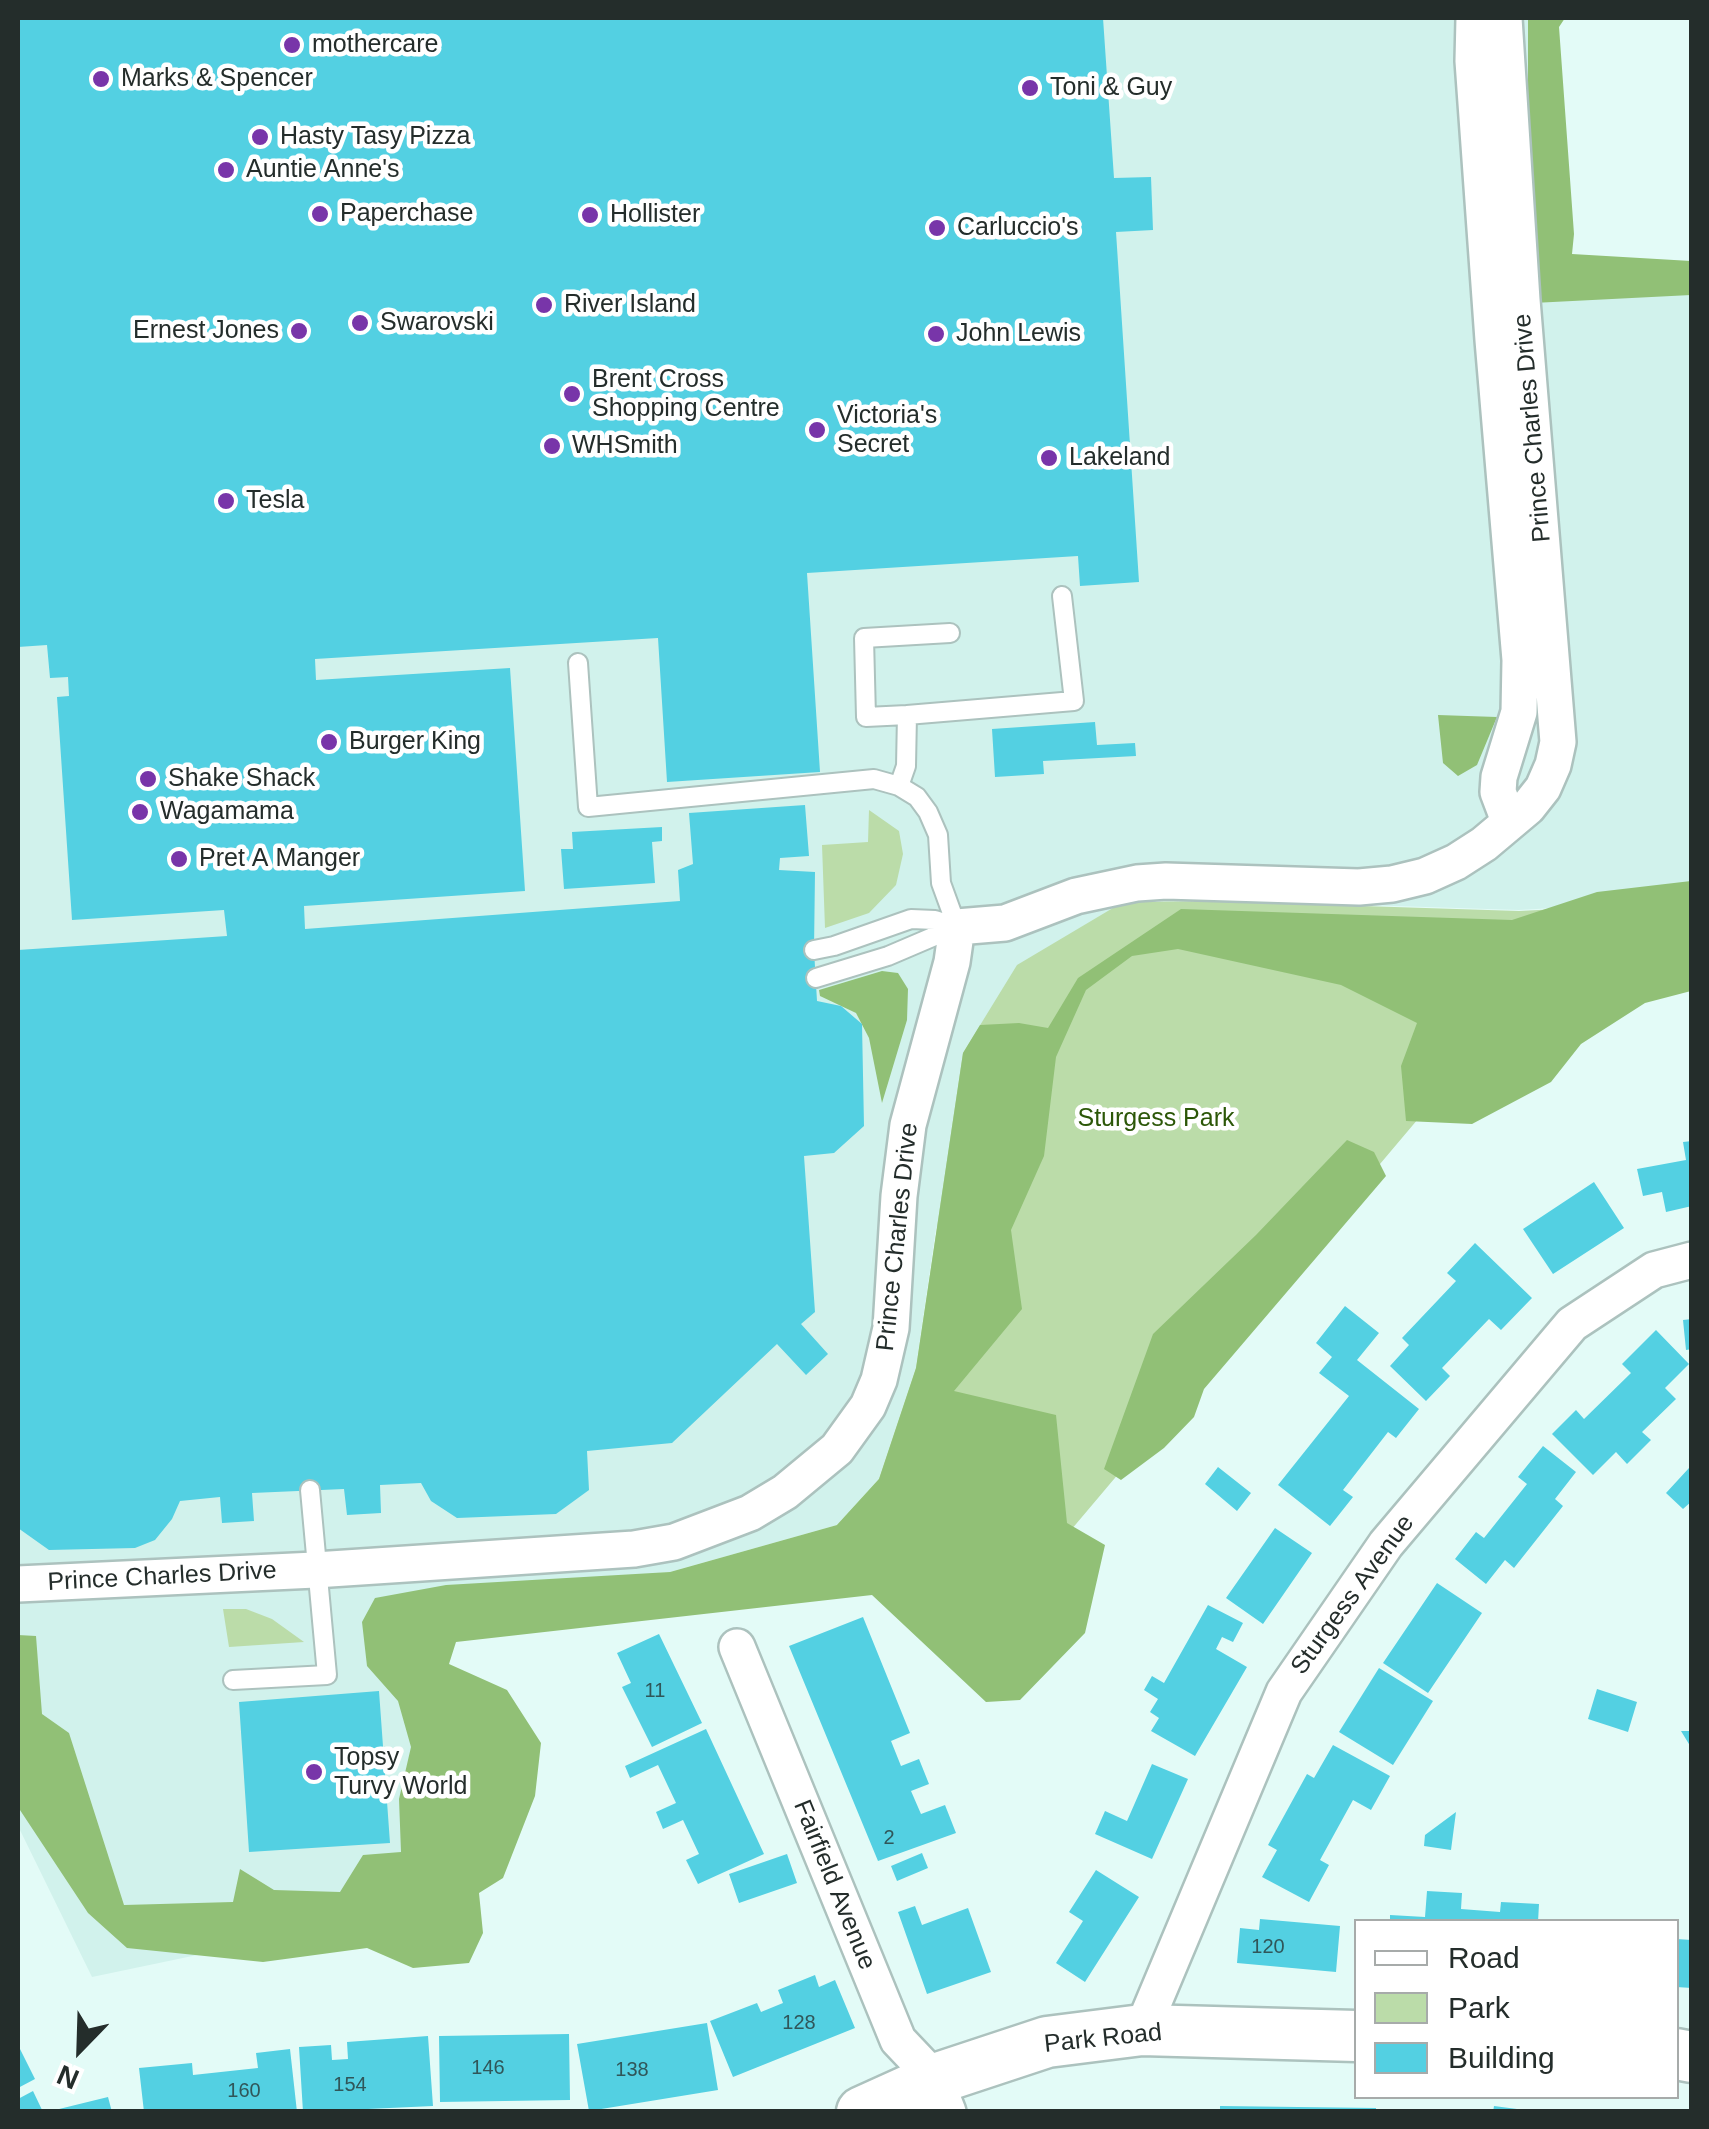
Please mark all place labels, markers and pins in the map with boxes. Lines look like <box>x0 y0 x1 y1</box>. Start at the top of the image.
place label: mothercare <box>312 30 438 60</box>
marker: mothercare <box>281 34 303 56</box>
place label: Marks & Spencer <box>121 64 313 94</box>
marker: Marks & Spencer <box>90 68 112 90</box>
place label: Toni & Guy <box>1050 73 1172 103</box>
marker: Toni & Guy <box>1019 77 1041 99</box>
place label: Hasty Tasy Pizza <box>280 122 470 152</box>
marker: Hasty Tasy Pizza <box>249 126 271 148</box>
place label: Auntie Anne's <box>246 155 399 185</box>
marker: Auntie Anne's <box>215 159 237 181</box>
place label: Paperchase <box>340 199 473 229</box>
place label: Hollister <box>610 200 700 230</box>
marker: Paperchase <box>309 203 331 225</box>
marker: Hollister <box>579 204 601 226</box>
place label: Carluccio's <box>957 213 1078 243</box>
marker: Carluccio's <box>926 217 948 239</box>
place label: River Island <box>564 290 696 320</box>
marker: River Island <box>533 294 555 316</box>
place label: Swarovski <box>380 308 494 338</box>
marker: Swarovski <box>349 312 371 334</box>
place label: Ernest Jones <box>133 316 279 346</box>
place label: John Lewis <box>956 319 1081 349</box>
marker: Ernest Jones <box>288 320 310 342</box>
marker: John Lewis <box>925 323 947 345</box>
place label: Brent Cross Shopping Centre <box>592 365 780 424</box>
marker: Brent Cross Shopping Centre <box>561 383 583 405</box>
place label: Victoria's Secret <box>837 401 937 460</box>
marker: Victoria's Secret <box>806 419 828 441</box>
place label: WHSmith <box>572 431 678 461</box>
marker: WHSmith <box>541 435 563 457</box>
place label: Lakeland <box>1069 443 1170 473</box>
marker: Lakeland <box>1038 447 1060 469</box>
place label: Tesla <box>246 486 304 516</box>
marker: Tesla <box>215 490 237 512</box>
place label: Burger King <box>349 727 481 757</box>
marker: Burger King <box>318 731 340 753</box>
place label: Shake Shack <box>168 764 315 794</box>
marker: Shake Shack <box>137 768 159 790</box>
place label: Wagamama <box>160 797 294 827</box>
marker: Wagamama <box>129 801 151 823</box>
place label: Pret A Manger <box>199 844 360 874</box>
marker: Pret A Manger <box>168 848 190 870</box>
place label: Topsy Turvy World <box>334 1743 467 1802</box>
marker: Topsy Turvy World <box>303 1761 325 1783</box>

